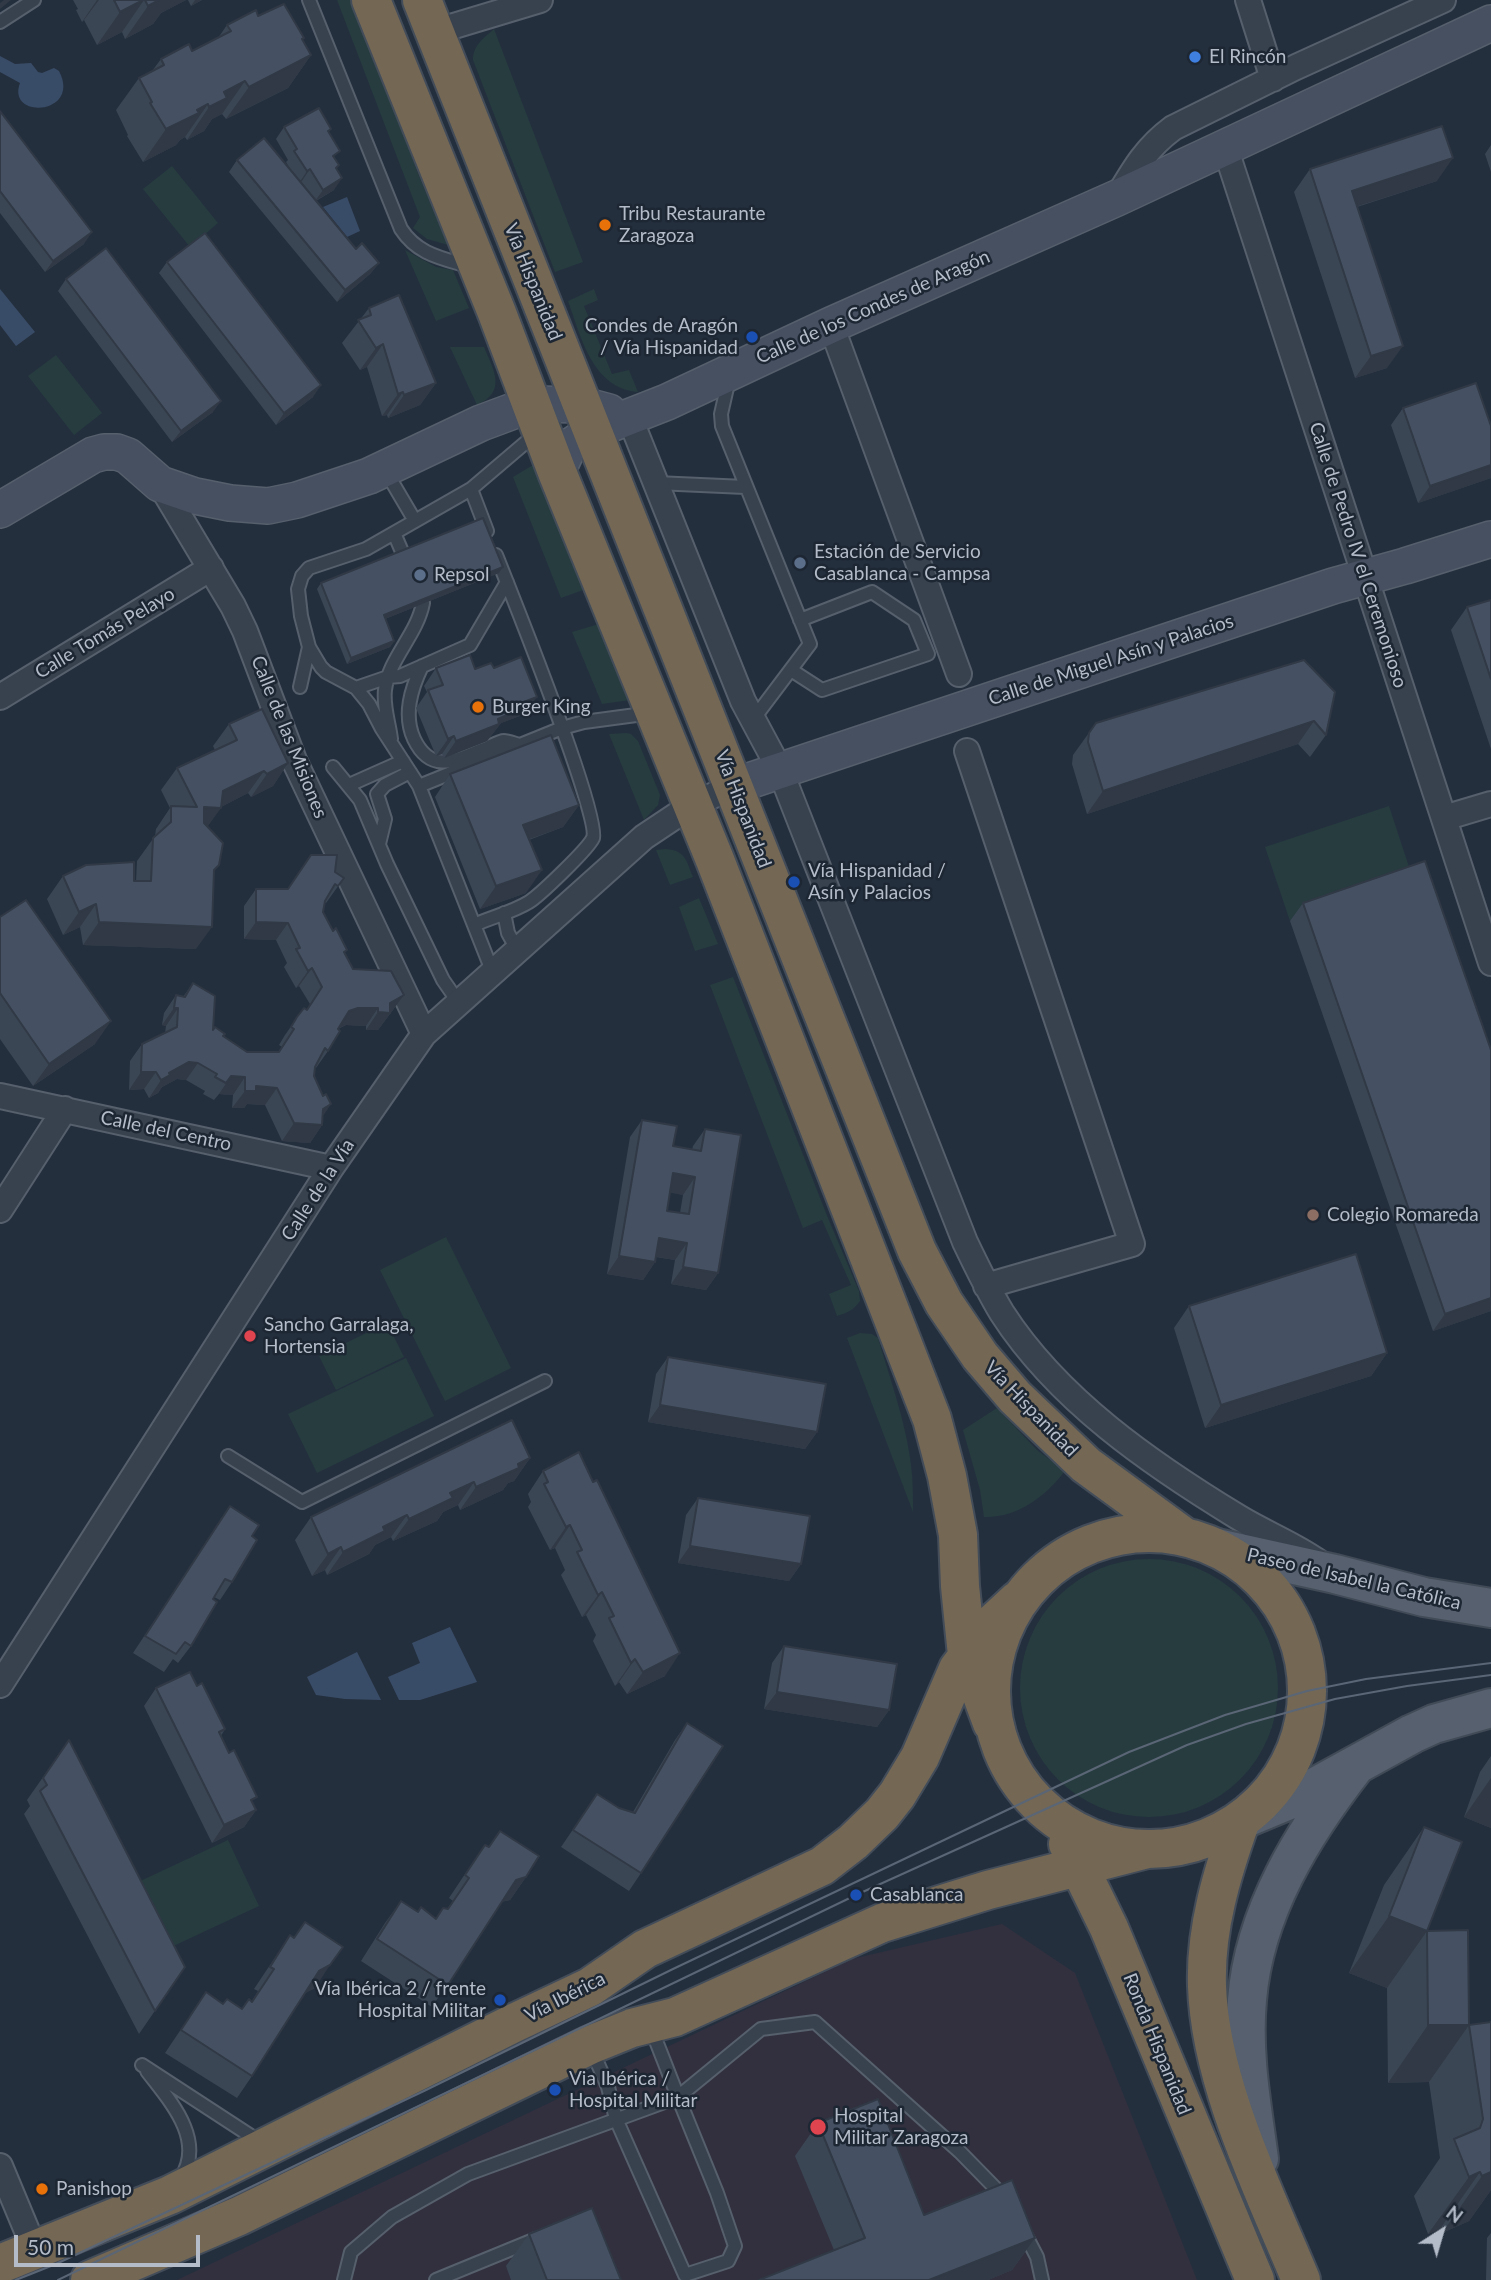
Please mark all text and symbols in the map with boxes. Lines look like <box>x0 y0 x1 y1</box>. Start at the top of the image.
place label: El Rincón <box>1209 46 1286 68</box>
marker: El Rincón <box>1187 49 1203 65</box>
place label: Tribu Restaurante Zaragoza <box>619 203 766 247</box>
marker: Tribu Restaurante Zaragoza <box>597 217 613 233</box>
street label: Vía Hispanidad <box>499 220 567 344</box>
street label: Calle de los Condes de Aragón <box>753 245 993 369</box>
place label: Condes de Aragón / Vía Hispanidad <box>585 315 738 359</box>
marker: Condes de Aragón / Vía Hispanidad <box>744 329 760 345</box>
street label: Calle de Pedro IV el Ceremonioso <box>1304 419 1412 691</box>
place label: Estación de Servicio Casablanca - Campsa <box>814 541 990 585</box>
marker: Estación de Servicio Casablanca - Campsa <box>792 555 808 571</box>
place label: Repsol <box>434 564 489 586</box>
marker: Repsol <box>412 567 428 583</box>
street label: Calle Tomás Pelayo <box>31 582 179 684</box>
street label: Calle de Miguel Asín y Palacios <box>986 610 1236 710</box>
street label: Calle de las Misiones <box>246 653 332 821</box>
place label: Burger King <box>492 696 591 718</box>
marker: Burger King <box>470 699 486 715</box>
street label: Vía Hispanidad <box>710 747 776 871</box>
place label: Vía Hispanidad / Asín y Palacios <box>808 860 946 904</box>
marker: Vía Hispanidad / Asín y Palacios <box>786 874 802 890</box>
street label: Calle del Centro <box>99 1106 233 1156</box>
street label: Calle de la Vía <box>277 1135 359 1245</box>
place label: Colegio Romareda <box>1327 1204 1479 1226</box>
marker: Colegio Romareda <box>1305 1207 1321 1223</box>
place label: Sancho Garralaga, Hortensia <box>264 1314 413 1358</box>
marker: Sancho Garralaga, Hortensia <box>242 1328 258 1344</box>
street label: Vía Hispanidad <box>980 1356 1082 1462</box>
street label: Paseo de Isabel la Católica <box>1245 1543 1463 1615</box>
place label: Casablanca <box>870 1884 963 1906</box>
marker: Casablanca <box>848 1887 864 1903</box>
street label: Vía Ibérica <box>521 1967 609 2027</box>
street label: Ronda Hispanidad <box>1118 1970 1196 2118</box>
place label: Vía Ibérica 2 / frente Hospital Militar <box>314 1978 486 2022</box>
marker: Vía Ibérica 2 / frente Hospital Militar <box>492 1992 508 2008</box>
place label: Via Ibérica / Hospital Militar <box>569 2068 697 2112</box>
marker: Via Ibérica / Hospital Militar <box>547 2082 563 2098</box>
place label: Hospital Militar Zaragoza <box>834 2105 969 2149</box>
marker: Hospital Militar Zaragoza <box>808 2117 828 2137</box>
place label: Panishop <box>56 2178 132 2200</box>
marker: Panishop <box>34 2181 50 2197</box>
north arrow <box>1407 2196 1477 2266</box>
text: N <box>1442 2200 1468 2227</box>
scale bar <box>18 2220 203 2264</box>
text: 50 m <box>27 2234 74 2259</box>

